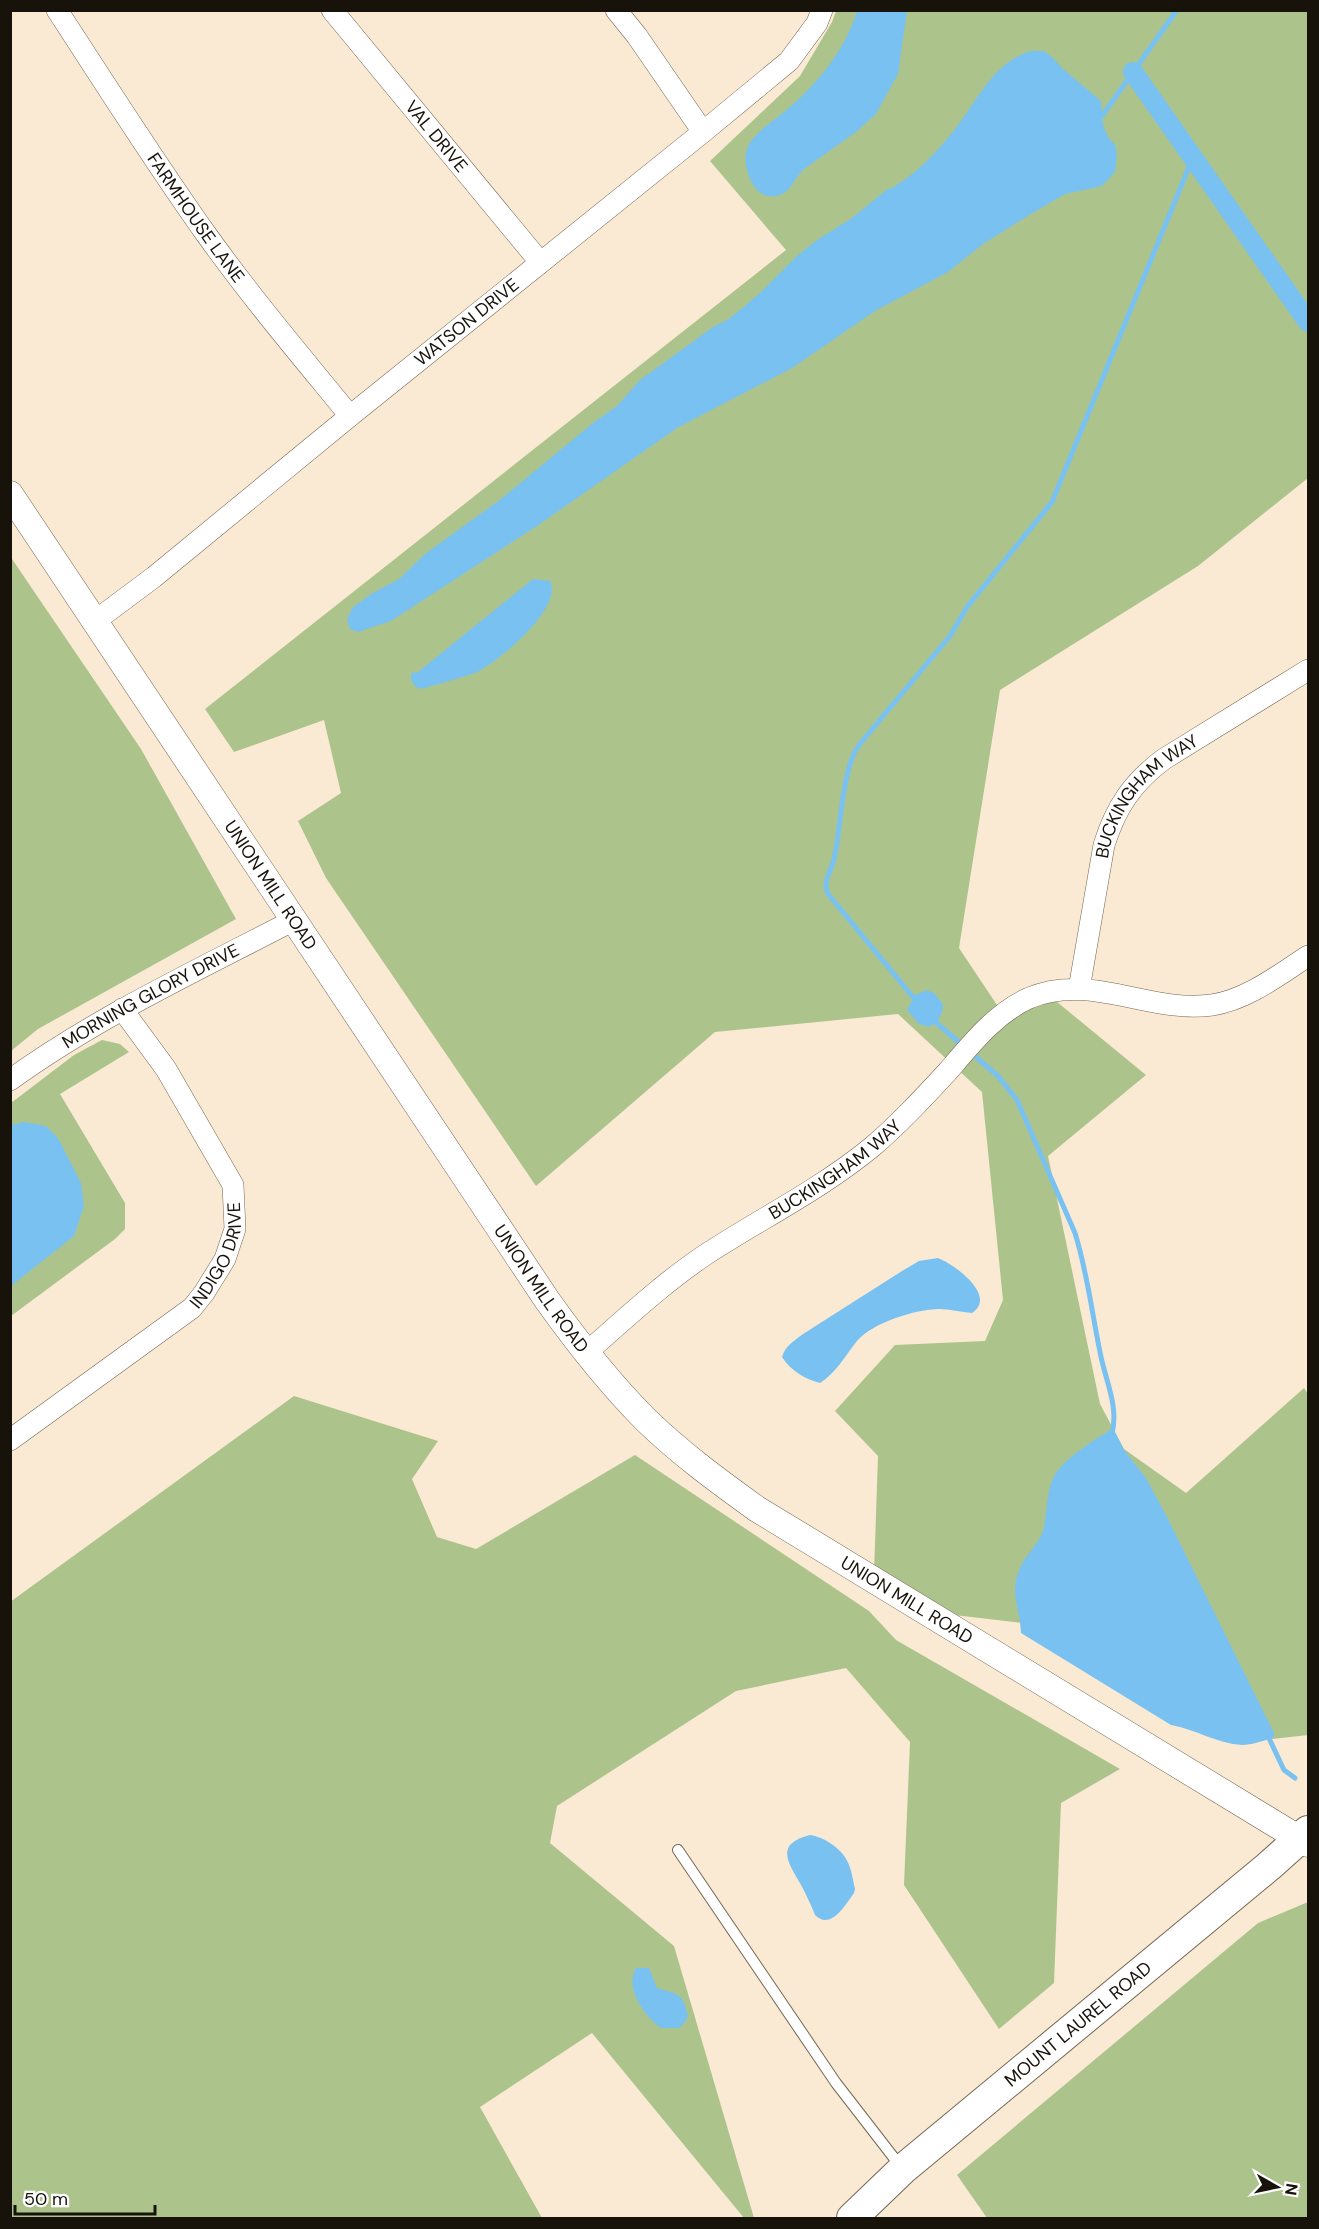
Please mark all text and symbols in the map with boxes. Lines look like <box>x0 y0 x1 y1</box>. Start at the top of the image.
street label: VAL DRIVE <box>400 96 473 177</box>
street label: FARMHOUSE LANE <box>142 148 250 288</box>
street label: WATSON DRIVE <box>409 273 524 371</box>
street label: BUCKINGHAM WAY <box>1090 729 1203 860</box>
street label: UNION MILL ROAD <box>219 816 322 955</box>
street label: MORNING GLORY DRIVE <box>58 938 243 1054</box>
street label: BUCKINGHAM WAY <box>764 1114 907 1225</box>
street label: INDIGO DRIVE <box>184 1202 247 1313</box>
street label: UNION MILL ROAD <box>488 1220 594 1358</box>
street label: UNION MILL ROAD <box>836 1551 978 1650</box>
street label: MOUNT LAUREL ROAD <box>999 1956 1157 2092</box>
north arrow <box>1247 2157 1307 2217</box>
scale bar <box>15 2178 154 2216</box>
text: N <box>1280 2182 1303 2197</box>
text: 50 m <box>24 2187 68 2211</box>

